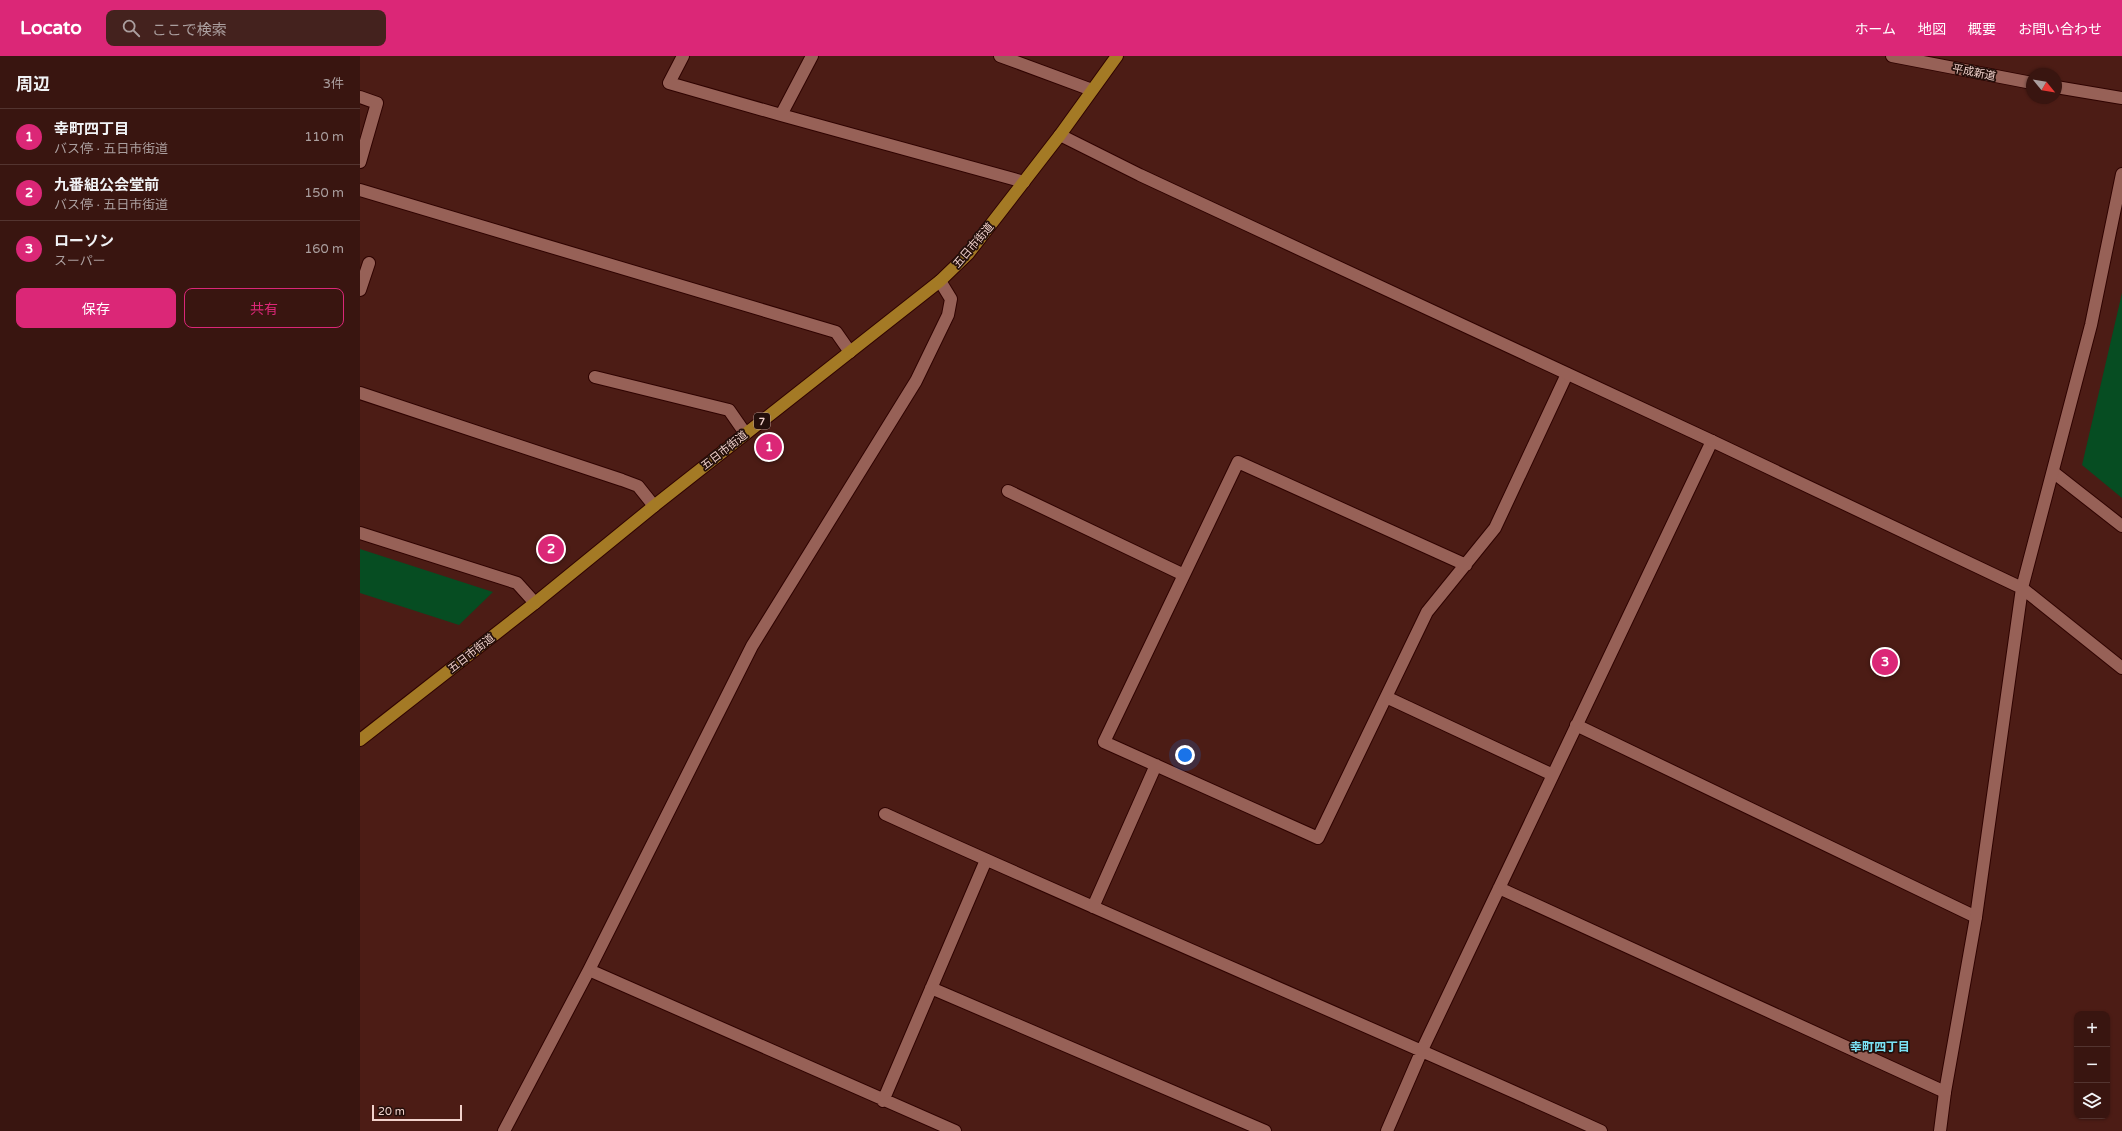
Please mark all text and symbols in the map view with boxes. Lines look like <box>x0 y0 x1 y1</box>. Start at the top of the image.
search box <box>106 10 386 46</box>
text: Locato <box>20 17 82 39</box>
icon: search <box>120 17 142 39</box>
text: ここで検索 <box>152 21 227 39</box>
text: ホーム <box>1854 21 1896 38</box>
text: 地図 <box>1918 21 1946 38</box>
text: 概要 <box>1968 21 1996 38</box>
text: お問い合わせ <box>2018 21 2102 38</box>
street label: 平成新道 <box>1951 62 1997 83</box>
north arrow <box>2026 68 2062 104</box>
text: 周辺 <box>16 74 50 95</box>
text: 3件 <box>323 76 344 92</box>
text: 幸町四丁目 <box>54 120 129 138</box>
text: 1 <box>25 129 33 145</box>
text: 110 m <box>304 129 344 145</box>
text: バス停 · 五日市街道 <box>54 141 168 157</box>
text: 九番組公会堂前 <box>54 176 159 194</box>
text: 2 <box>25 185 33 201</box>
text: 150 m <box>304 185 344 201</box>
text: バス停 · 五日市街道 <box>54 197 168 213</box>
street label: 五日市街道 <box>950 220 996 270</box>
text: ローソン <box>54 232 114 250</box>
text: 3 <box>25 241 33 257</box>
text: 160 m <box>304 241 344 257</box>
text: スーパー <box>54 253 106 269</box>
button: 保存 <box>16 288 176 328</box>
button: 共有 <box>184 288 344 328</box>
road number: 7 <box>754 413 770 429</box>
street label: 五日市街道 <box>699 428 750 472</box>
pin: 1 <box>756 432 782 462</box>
pin: 2 <box>538 534 564 564</box>
street label: 五日市街道 <box>446 631 497 675</box>
pin: 3 <box>1872 647 1898 677</box>
your location <box>1175 745 1195 765</box>
map controls <box>2074 1011 2110 1119</box>
button: + <box>2074 1011 2110 1047</box>
district label: 幸町四丁目 <box>1850 1040 1910 1054</box>
button: − <box>2074 1047 2110 1083</box>
button: layers <box>2074 1083 2110 1119</box>
scale bar <box>372 1103 462 1122</box>
text: 20 m <box>378 1105 405 1118</box>

